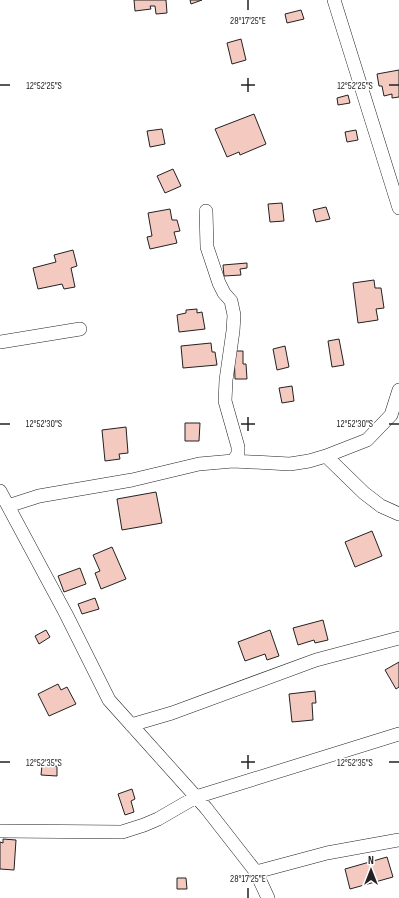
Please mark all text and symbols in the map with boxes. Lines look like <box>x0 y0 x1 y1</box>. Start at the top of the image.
text: 28°17'25"E <box>230 15 266 27</box>
text: 12°52'25"S <box>26 80 62 92</box>
text: 12°52'25"S <box>337 80 373 92</box>
text: 12°52'30"S <box>26 418 62 430</box>
text: 12°52'30"S <box>337 418 373 430</box>
text: 12°52'35"S <box>26 757 62 769</box>
text: 12°52'35"S <box>337 757 373 769</box>
north arrow <box>351 850 391 890</box>
text: N <box>368 854 374 867</box>
text: 28°17'25"E <box>230 873 266 885</box>

